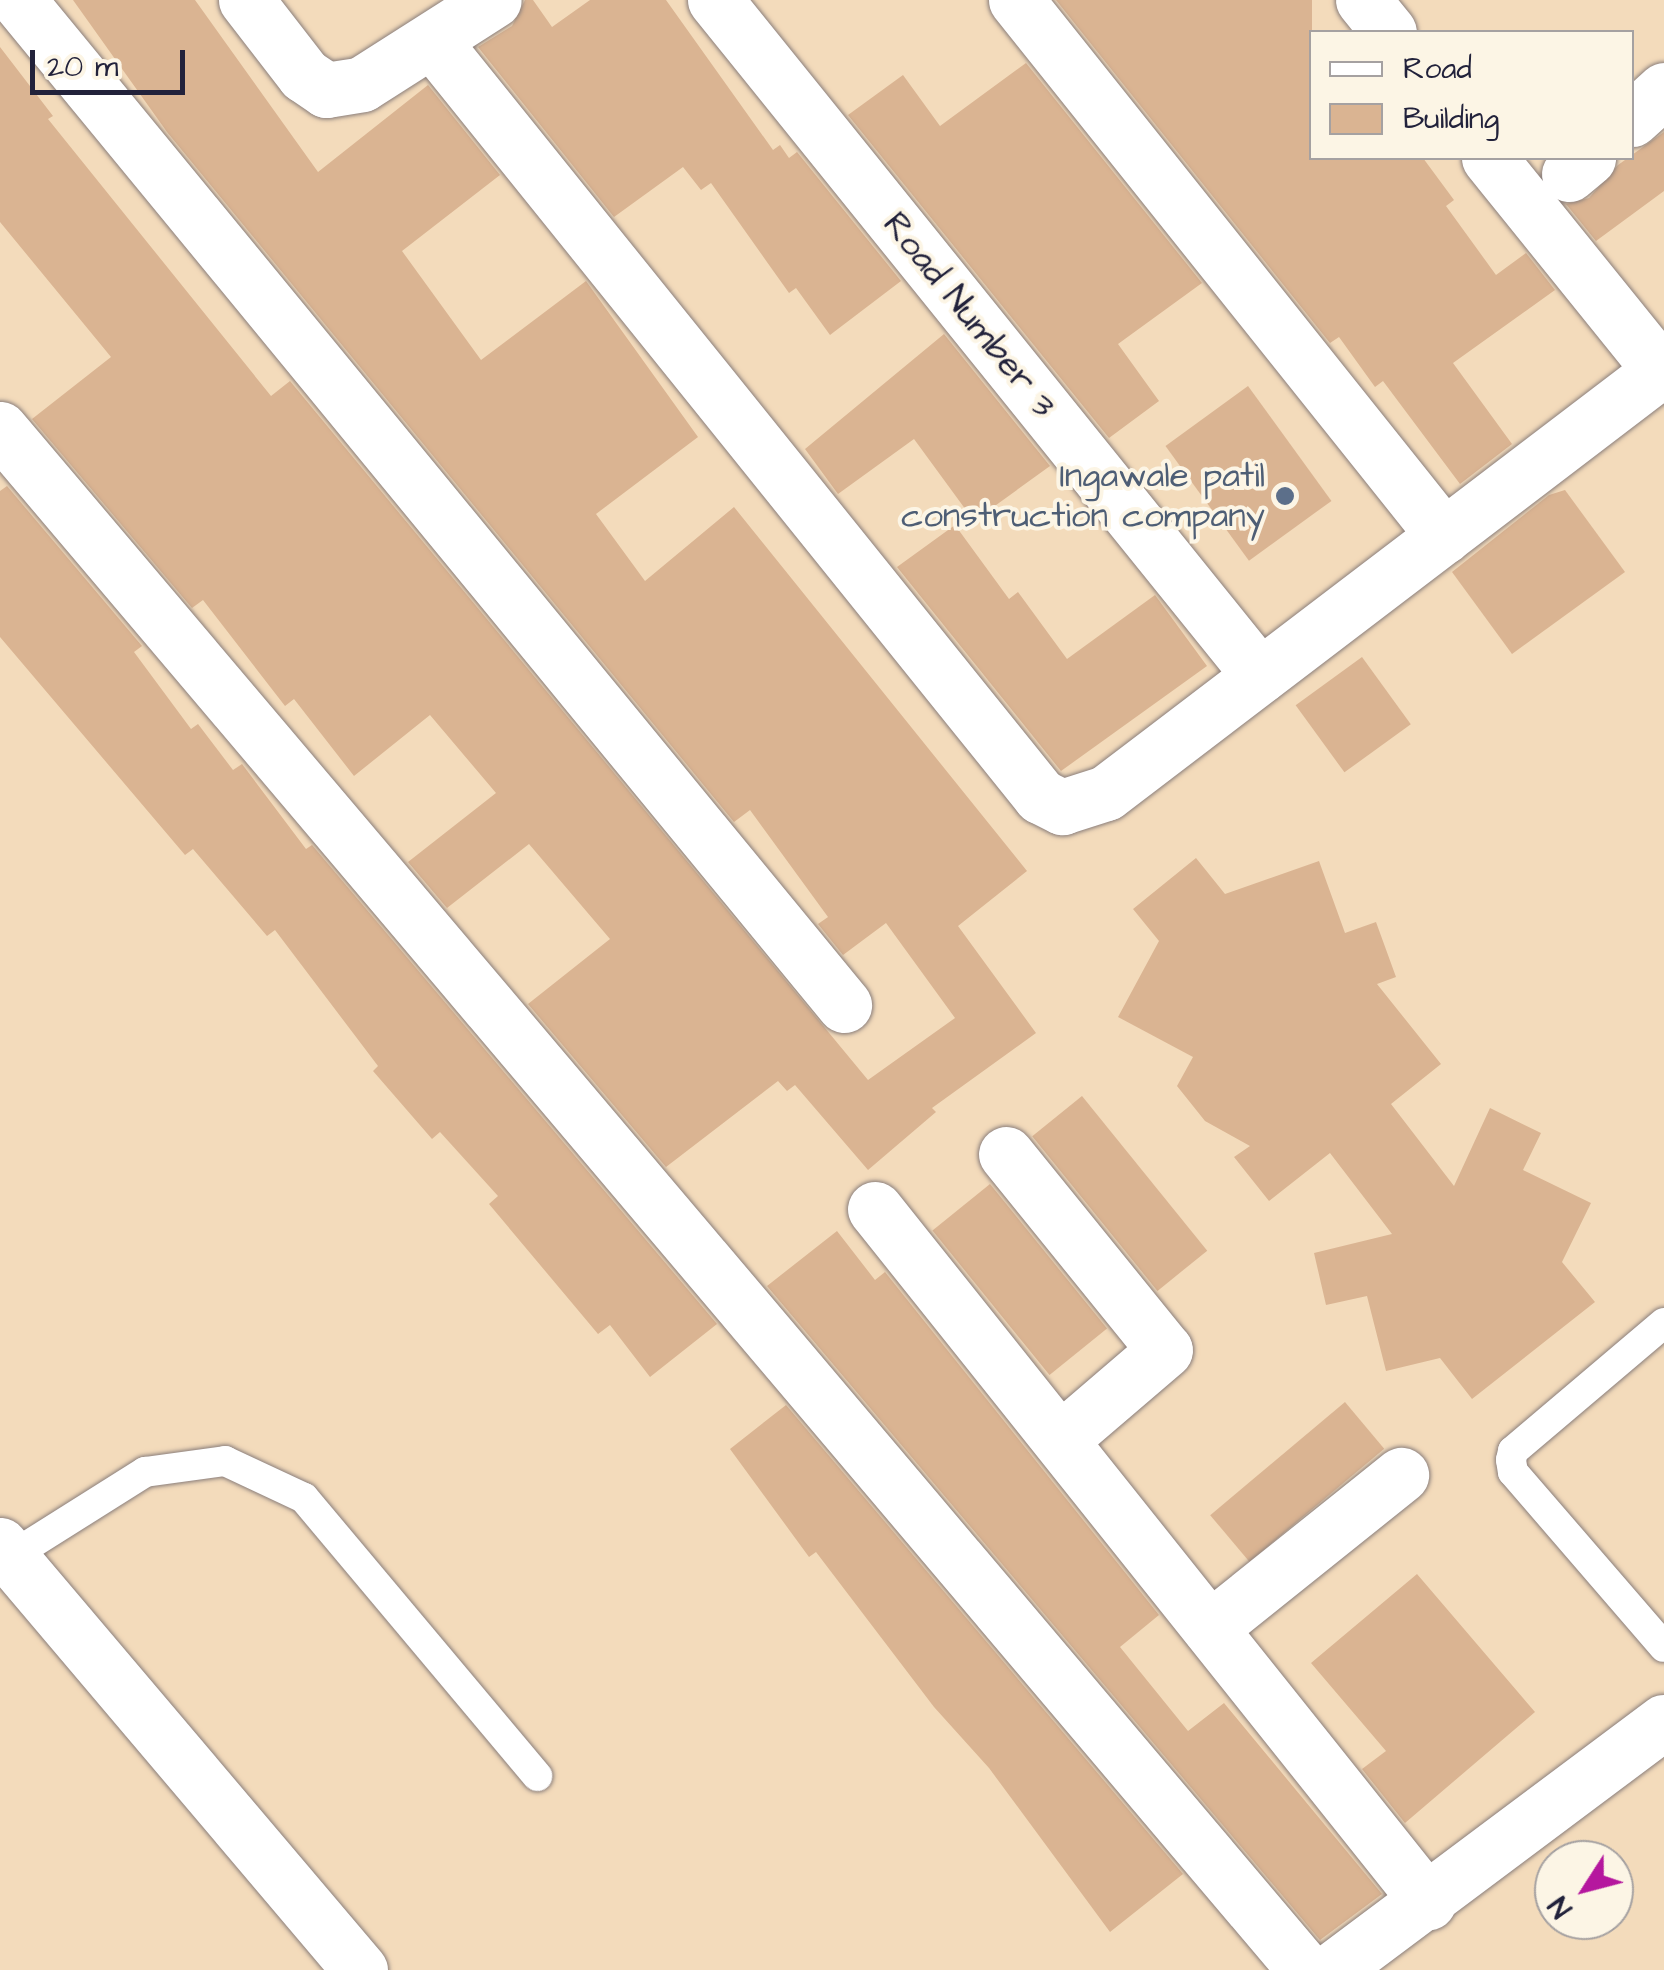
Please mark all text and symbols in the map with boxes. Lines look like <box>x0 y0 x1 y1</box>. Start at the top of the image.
scale bar <box>35 30 190 92</box>
legend <box>1309 30 1634 160</box>
text: 20 m <box>47 46 118 88</box>
text: Road <box>1403 48 1472 90</box>
text: Building <box>1403 98 1499 140</box>
street label: Road Number 3 <box>874 204 1064 426</box>
place label: Ingawale patil construction company <box>901 455 1265 537</box>
marker: Ingawale patil construction company <box>1274 485 1296 507</box>
north arrow <box>1534 1840 1634 1940</box>
text: N <box>1540 1888 1582 1925</box>

